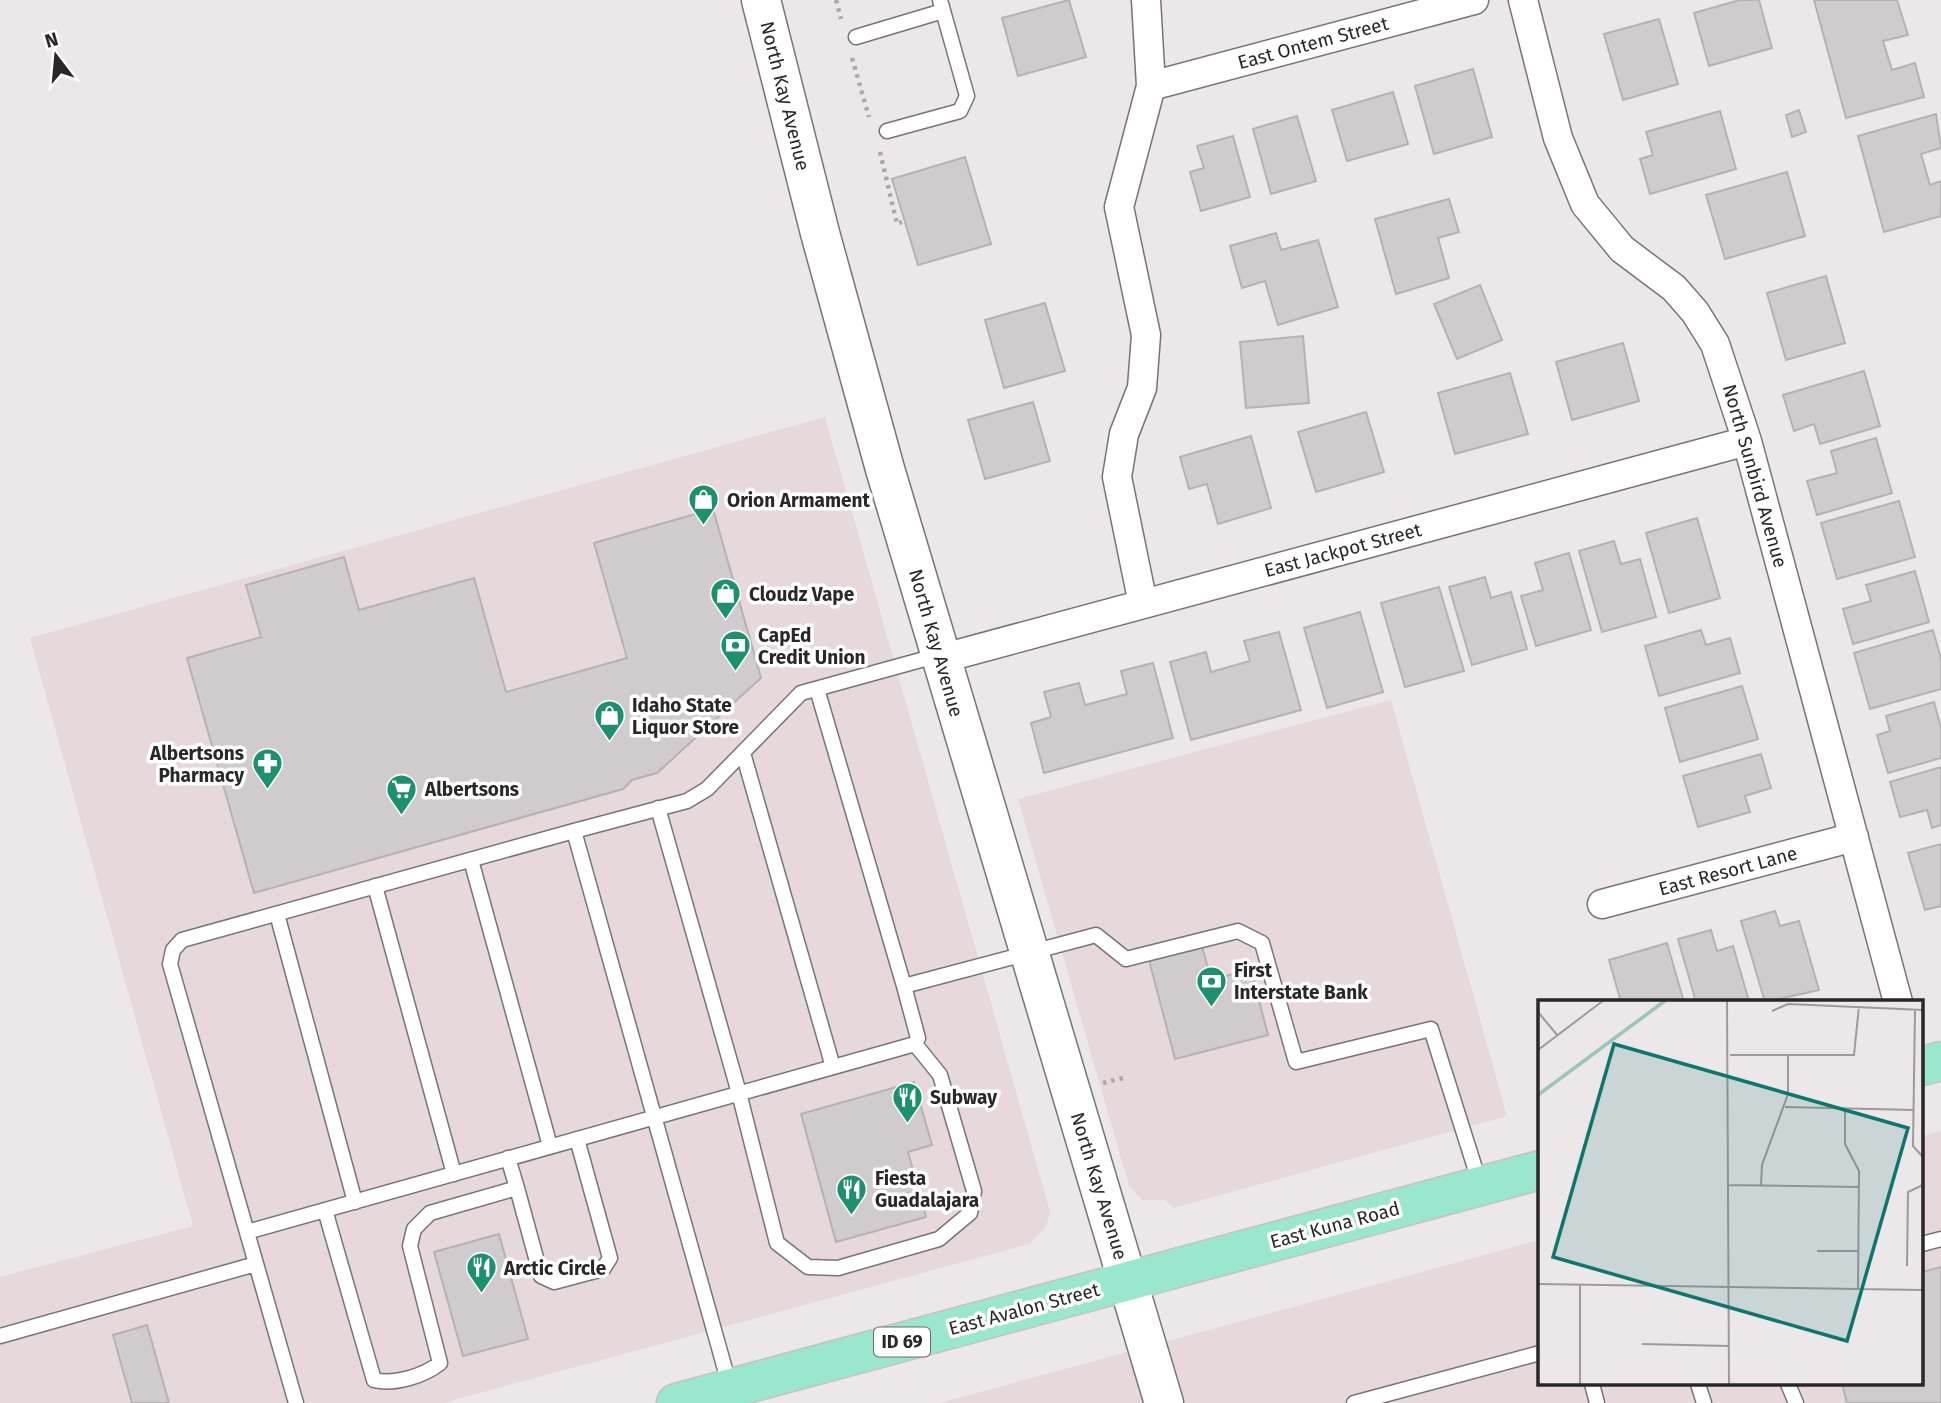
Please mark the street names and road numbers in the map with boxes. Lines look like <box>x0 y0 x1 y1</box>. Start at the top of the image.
street label: East Ontem Street <box>1235 12 1391 74</box>
street label: North Kay Avenue <box>755 19 815 173</box>
street label: North Sunbird Avenue <box>1718 382 1792 570</box>
street label: East Jackpot Street <box>1262 518 1424 582</box>
street label: North Kay Avenue <box>904 566 968 720</box>
street label: East Resort Lane <box>1656 841 1800 901</box>
street label: North Kay Avenue <box>1066 1109 1132 1263</box>
street label: East Kuna Road <box>1268 1197 1402 1253</box>
street label: East Avalon Street <box>946 1278 1102 1340</box>
road number: ID 69 <box>874 1328 930 1357</box>

